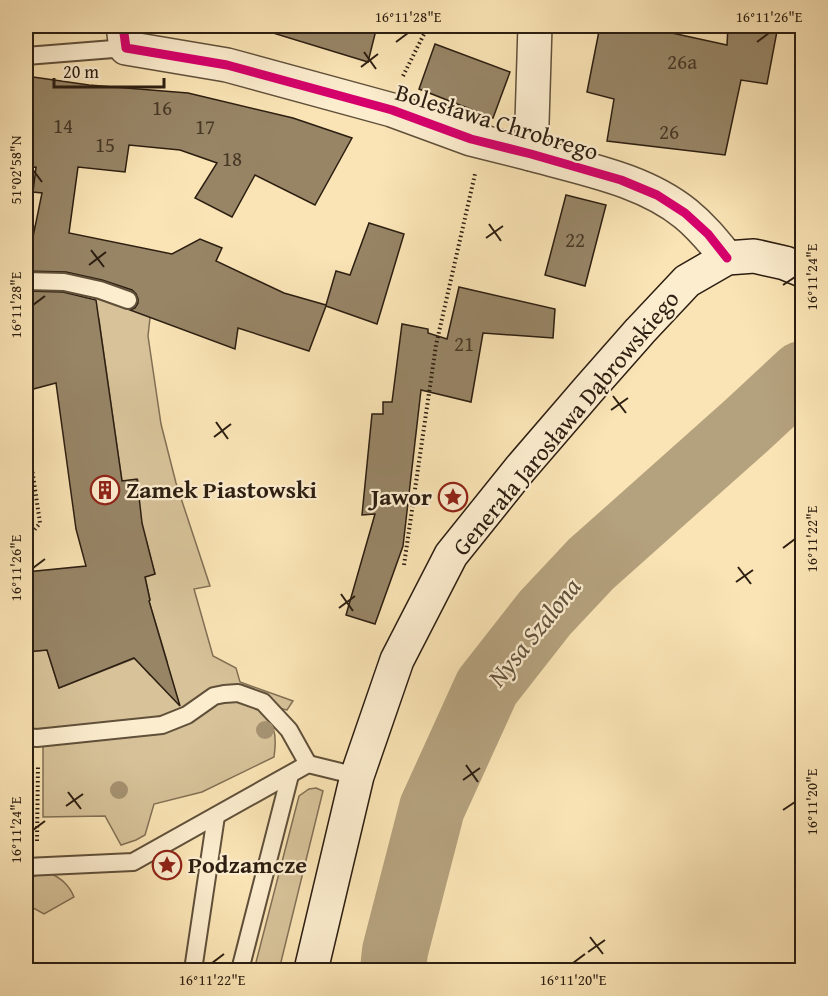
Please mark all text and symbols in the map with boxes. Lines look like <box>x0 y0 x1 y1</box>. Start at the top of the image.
text: 16°11'28"E <box>375 6 442 27</box>
text: 16°11'26"E <box>736 6 803 27</box>
house number: 26a <box>667 46 697 77</box>
scale bar <box>54 51 164 89</box>
text: 20 m <box>63 58 99 85</box>
street label: Bolesława Chrobrego <box>391 74 603 169</box>
house number: 16 <box>152 92 172 123</box>
house number: 14 <box>53 110 73 141</box>
house number: 17 <box>195 111 215 142</box>
house number: 26 <box>659 116 679 147</box>
house number: 15 <box>95 129 115 160</box>
text: 51°02'58"N <box>5 135 26 204</box>
house number: 18 <box>222 143 242 174</box>
house number: 22 <box>565 224 585 255</box>
text: 16°11'24"E <box>801 243 822 310</box>
text: 16°11'28"E <box>5 271 26 338</box>
street label: Generała Jarosława Dąbrowskiego <box>444 282 687 563</box>
house number: 21 <box>454 328 474 359</box>
place label: Zamek Piastowski <box>126 472 317 507</box>
building icon: Zamek Piastowski <box>89 474 121 506</box>
place label: Jawor <box>367 479 432 514</box>
place icon: Jawor <box>437 481 469 513</box>
text: 16°11'22"E <box>801 505 822 572</box>
text: 16°11'26"E <box>5 534 26 601</box>
water label: Nysa Szalona <box>477 569 590 695</box>
text: 16°11'20"E <box>801 768 822 835</box>
text: 16°11'24"E <box>5 796 26 863</box>
place label: Podzamcze <box>188 847 307 882</box>
place icon: Podzamcze <box>151 849 183 881</box>
text: 16°11'22"E <box>179 969 246 990</box>
text: 16°11'20"E <box>540 969 607 990</box>

